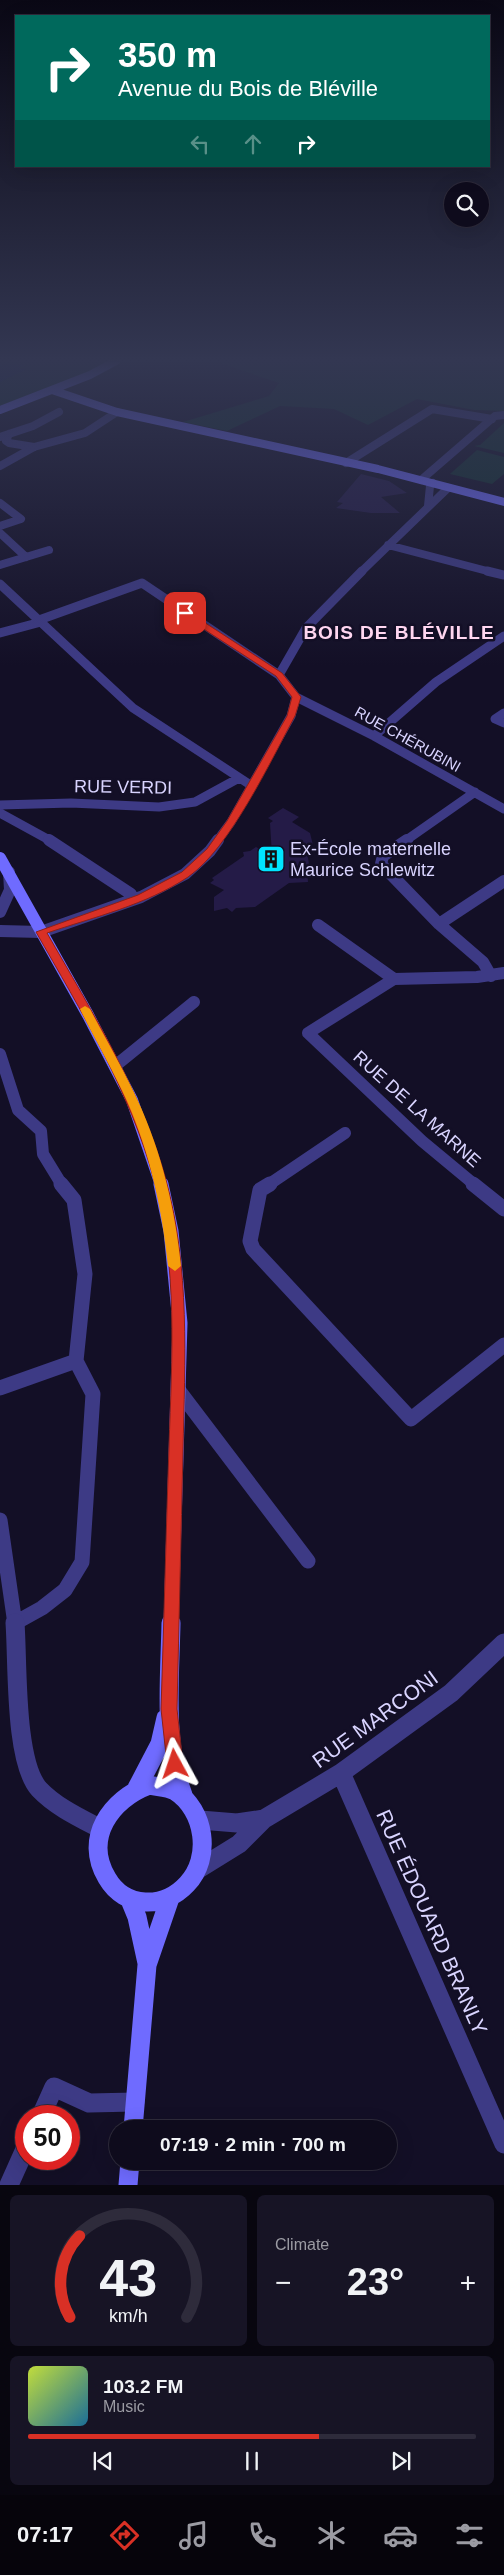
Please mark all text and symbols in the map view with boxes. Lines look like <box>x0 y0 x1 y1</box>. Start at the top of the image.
icon: right <box>35 35 100 100</box>
text: 350 m <box>118 35 217 74</box>
text: Avenue du Bois de Bléville <box>118 76 378 101</box>
icon: left <box>186 130 214 158</box>
icon: ahead <box>239 130 267 158</box>
icon: right <box>292 130 320 158</box>
map controls <box>444 182 489 227</box>
button: search <box>444 182 489 227</box>
pin <box>164 592 206 634</box>
icon: arrive <box>171 599 199 627</box>
district label: BOIS DE BLÉVILLE <box>303 622 495 643</box>
street label: RUE CHÉRUBINI <box>352 703 464 775</box>
street label: RUE VERDI <box>74 776 172 798</box>
place label: Ex-École maternelle Maurice Schlewitz <box>290 839 451 880</box>
building icon: Ex-École maternelle Maurice Schlewitz <box>256 844 286 874</box>
street label: RUE DE LA MARNE <box>349 1047 485 1171</box>
street label: RUE MARCONI <box>308 1666 442 1772</box>
position arrow <box>148 1737 200 1789</box>
street label: RUE ÉDOUARD BRANLY <box>372 1806 492 2038</box>
speed limit sign: 50 <box>15 2105 80 2170</box>
text: 07:19 · 2 min · 700 m <box>160 2134 346 2155</box>
text: Climate <box>275 2236 329 2253</box>
text: 43 <box>100 2249 157 2307</box>
text: 23° <box>347 2261 404 2303</box>
text: − <box>275 2267 291 2298</box>
text: + <box>460 2267 476 2298</box>
text: km/h <box>109 2306 148 2326</box>
text: 103.2 FM <box>103 2376 183 2397</box>
text: Music <box>103 2398 145 2415</box>
icon: previous <box>89 2447 117 2475</box>
icon: pause <box>238 2447 266 2475</box>
icon: next <box>387 2447 415 2475</box>
icon: directions <box>107 2518 142 2553</box>
icon: music <box>176 2518 211 2553</box>
icon: phone <box>245 2518 280 2553</box>
icon: climate <box>314 2518 349 2553</box>
icon: car <box>383 2518 418 2553</box>
icon: filters <box>452 2518 487 2553</box>
text: 07:17 <box>17 2522 73 2547</box>

